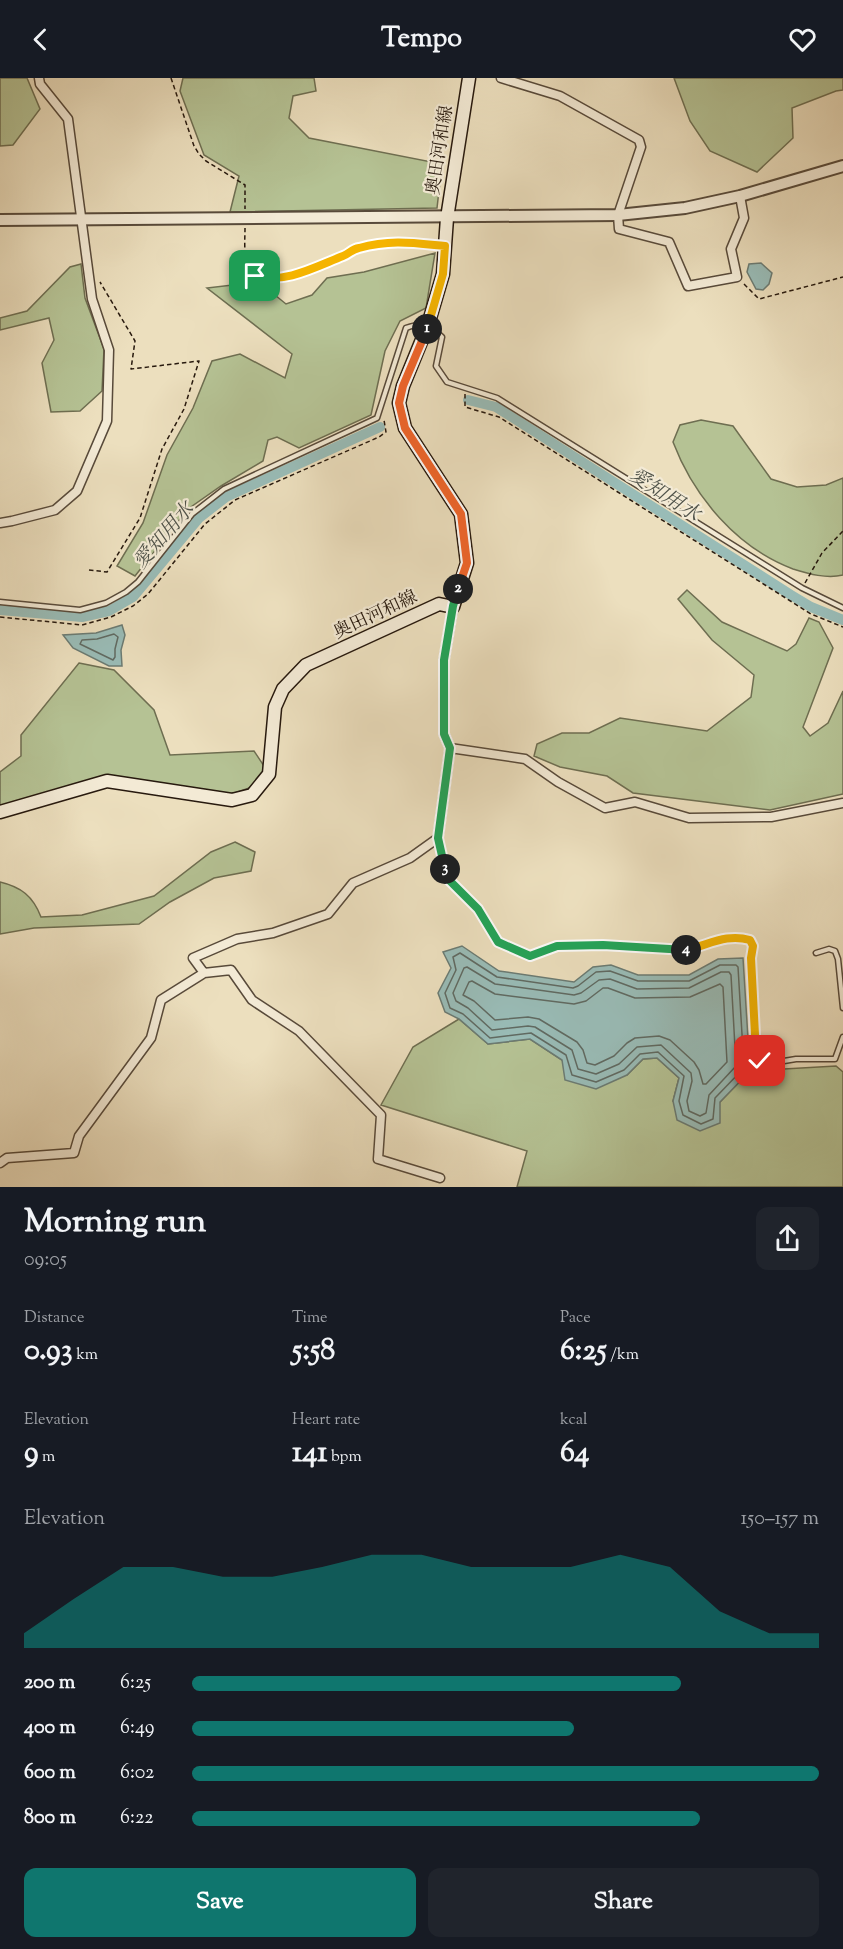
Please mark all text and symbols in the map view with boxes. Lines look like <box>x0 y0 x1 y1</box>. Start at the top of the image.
text: Tempo <box>381 20 462 59</box>
icon: back <box>24 23 57 56</box>
icon: heart <box>786 23 819 56</box>
street label: 奥田河和線 <box>421 104 461 197</box>
pin <box>229 250 280 301</box>
icon: arrive <box>238 259 271 292</box>
pin: 1 <box>412 314 442 344</box>
text: 1 <box>424 317 430 340</box>
water label: 愛知用水 <box>622 462 707 531</box>
water label: 愛知用水 <box>128 495 203 576</box>
pin: 2 <box>443 574 473 604</box>
text: 2 <box>454 577 462 600</box>
street label: 奥田河和線 <box>330 585 422 647</box>
pin: 3 <box>430 854 460 884</box>
text: 3 <box>442 857 448 880</box>
pin: 4 <box>671 935 701 965</box>
text: 4 <box>682 938 690 961</box>
pin <box>734 1035 785 1086</box>
icon: check <box>743 1044 776 1077</box>
text: Morning run <box>24 1199 206 1247</box>
button: share <box>756 1207 819 1270</box>
text: 09:05 <box>24 1246 67 1275</box>
text: Distance <box>24 1307 84 1330</box>
text: Time <box>292 1307 328 1330</box>
text: Pace <box>560 1307 591 1330</box>
text: 0.93 <box>24 1330 73 1373</box>
text: 5:58 <box>292 1330 335 1373</box>
text: 6:25 <box>560 1330 607 1373</box>
text: km <box>73 1344 98 1367</box>
text: /km <box>607 1344 639 1367</box>
text: Elevation <box>24 1409 89 1432</box>
text: Heart rate <box>292 1409 360 1432</box>
text: kcal <box>560 1409 588 1432</box>
text: 9 <box>24 1432 39 1475</box>
text: 141 <box>292 1432 328 1475</box>
text: 64 <box>560 1432 589 1475</box>
text: m <box>39 1446 55 1469</box>
text: bpm <box>328 1446 362 1469</box>
text: Elevation <box>24 1505 105 1534</box>
text: 150–157 m <box>741 1505 819 1534</box>
text: 200 m <box>24 1669 75 1698</box>
text: 6:25 <box>120 1669 151 1698</box>
text: 400 m <box>24 1714 76 1743</box>
text: 6:49 <box>120 1714 155 1743</box>
text: 600 m <box>24 1759 76 1788</box>
text: 6:02 <box>120 1759 154 1788</box>
text: 800 m <box>24 1804 76 1833</box>
text: 6:22 <box>120 1804 154 1833</box>
button: Save <box>24 1868 416 1937</box>
button: Share <box>428 1868 819 1937</box>

